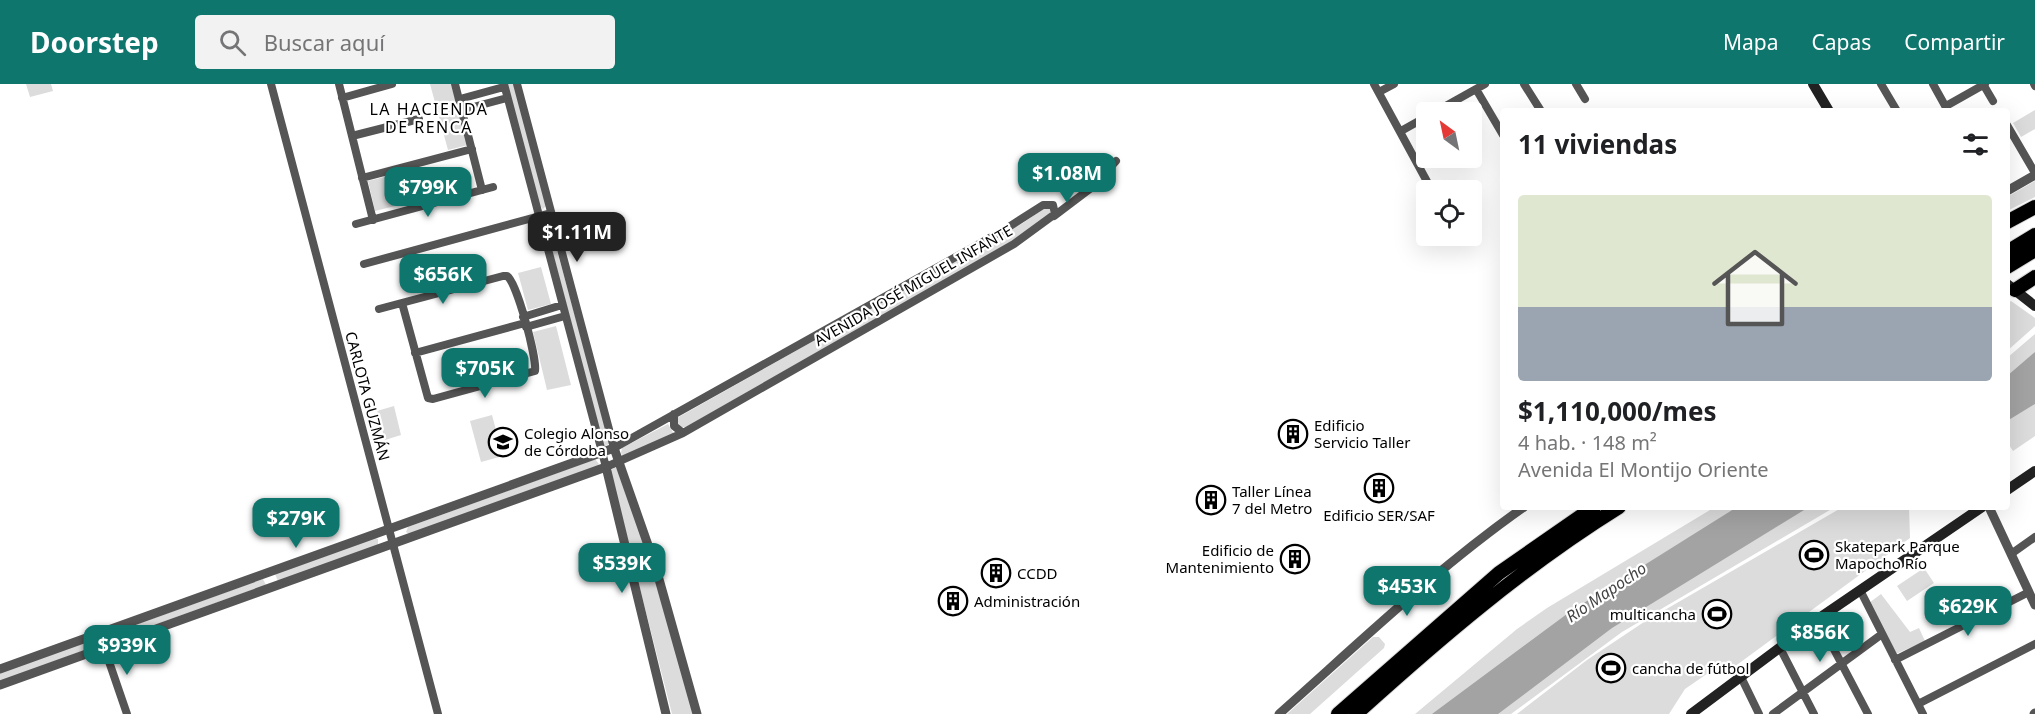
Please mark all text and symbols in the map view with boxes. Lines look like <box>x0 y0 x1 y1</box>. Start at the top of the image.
search box <box>195 15 615 69</box>
text: Doorstep <box>30 23 159 61</box>
icon: search <box>216 26 249 59</box>
text: Buscar aquí <box>264 27 385 57</box>
text: Mapa <box>1723 28 1779 56</box>
text: Capas <box>1812 28 1871 56</box>
text: Compartir <box>1904 28 2005 56</box>
district label: LA HACIENDA DE RENCA <box>369 98 489 138</box>
north arrow <box>1416 102 1482 168</box>
map controls <box>1416 102 1482 246</box>
text: 11 viviendas <box>1518 126 1677 162</box>
icon: filters <box>1959 128 1992 161</box>
pin: $1.08M <box>1018 153 1116 204</box>
text: $1.08M <box>1032 159 1102 186</box>
pin: $799K <box>386 167 470 218</box>
text: $799K <box>398 173 458 200</box>
button: locate <box>1416 180 1482 246</box>
pin: $1.11M <box>528 212 626 263</box>
text: $1.11M <box>542 218 612 245</box>
street label: AVENIDA JOSÉ MIGUEL INFANTE <box>810 220 1016 350</box>
icon: home <box>1701 234 1809 342</box>
pin: $656K <box>401 254 485 305</box>
text: $656K <box>413 260 473 287</box>
street label: CARLOTA GUZMÁN <box>341 329 395 463</box>
pin: $705K <box>443 348 527 399</box>
text: $705K <box>455 354 515 381</box>
text: $1,110,000/mes <box>1518 393 1717 429</box>
place label: Edificio Servicio Taller <box>1314 415 1410 452</box>
building icon: Edificio Servicio Taller <box>1277 418 1309 450</box>
place label: Colegio Alonso de Córdoba <box>524 423 629 460</box>
school or university icon: Colegio Alonso de Córdoba <box>487 426 519 458</box>
text: 4 hab. · 148 m² <box>1518 429 1657 456</box>
text: Avenida El Montijo Oriente <box>1518 456 1769 483</box>
building icon: Edificio SER/SAF <box>1363 472 1395 504</box>
place label: Taller Línea 7 del Metro <box>1232 481 1312 518</box>
building icon: Taller Línea 7 del Metro <box>1195 484 1227 516</box>
pin: $279K <box>254 498 338 549</box>
text: $279K <box>266 504 326 531</box>
place label: Edificio SER/SAF <box>1323 505 1435 525</box>
place label: Skatepark Parque Mapocho Río <box>1835 536 1960 573</box>
sports icon: Skatepark Parque Mapocho Río <box>1798 539 1830 571</box>
place label: Edificio de Mantenimiento <box>1166 540 1274 577</box>
pin: $539K <box>580 543 664 594</box>
building icon: Edificio de Mantenimiento <box>1279 543 1311 575</box>
text: $539K <box>592 549 652 576</box>
building icon: CCDD <box>980 557 1012 589</box>
water label: Río Mapocho <box>1561 557 1651 627</box>
place label: CCDD <box>1017 563 1058 583</box>
pin: $453K <box>1365 566 1449 617</box>
text: $453K <box>1377 572 1437 599</box>
building icon: Administración <box>937 585 969 617</box>
pin: $629K <box>1926 586 2010 637</box>
place label: Administración <box>974 591 1080 611</box>
text: $629K <box>1938 592 1998 619</box>
sports icon: multicancha <box>1701 598 1733 630</box>
place label: multicancha <box>1610 604 1696 624</box>
pin: $856K <box>1778 612 1862 663</box>
text: $856K <box>1790 618 1850 645</box>
pin: $939K <box>85 625 169 676</box>
text: $939K <box>97 631 157 658</box>
sports icon: cancha de fútbol <box>1595 652 1627 684</box>
place label: cancha de fútbol <box>1632 658 1749 678</box>

